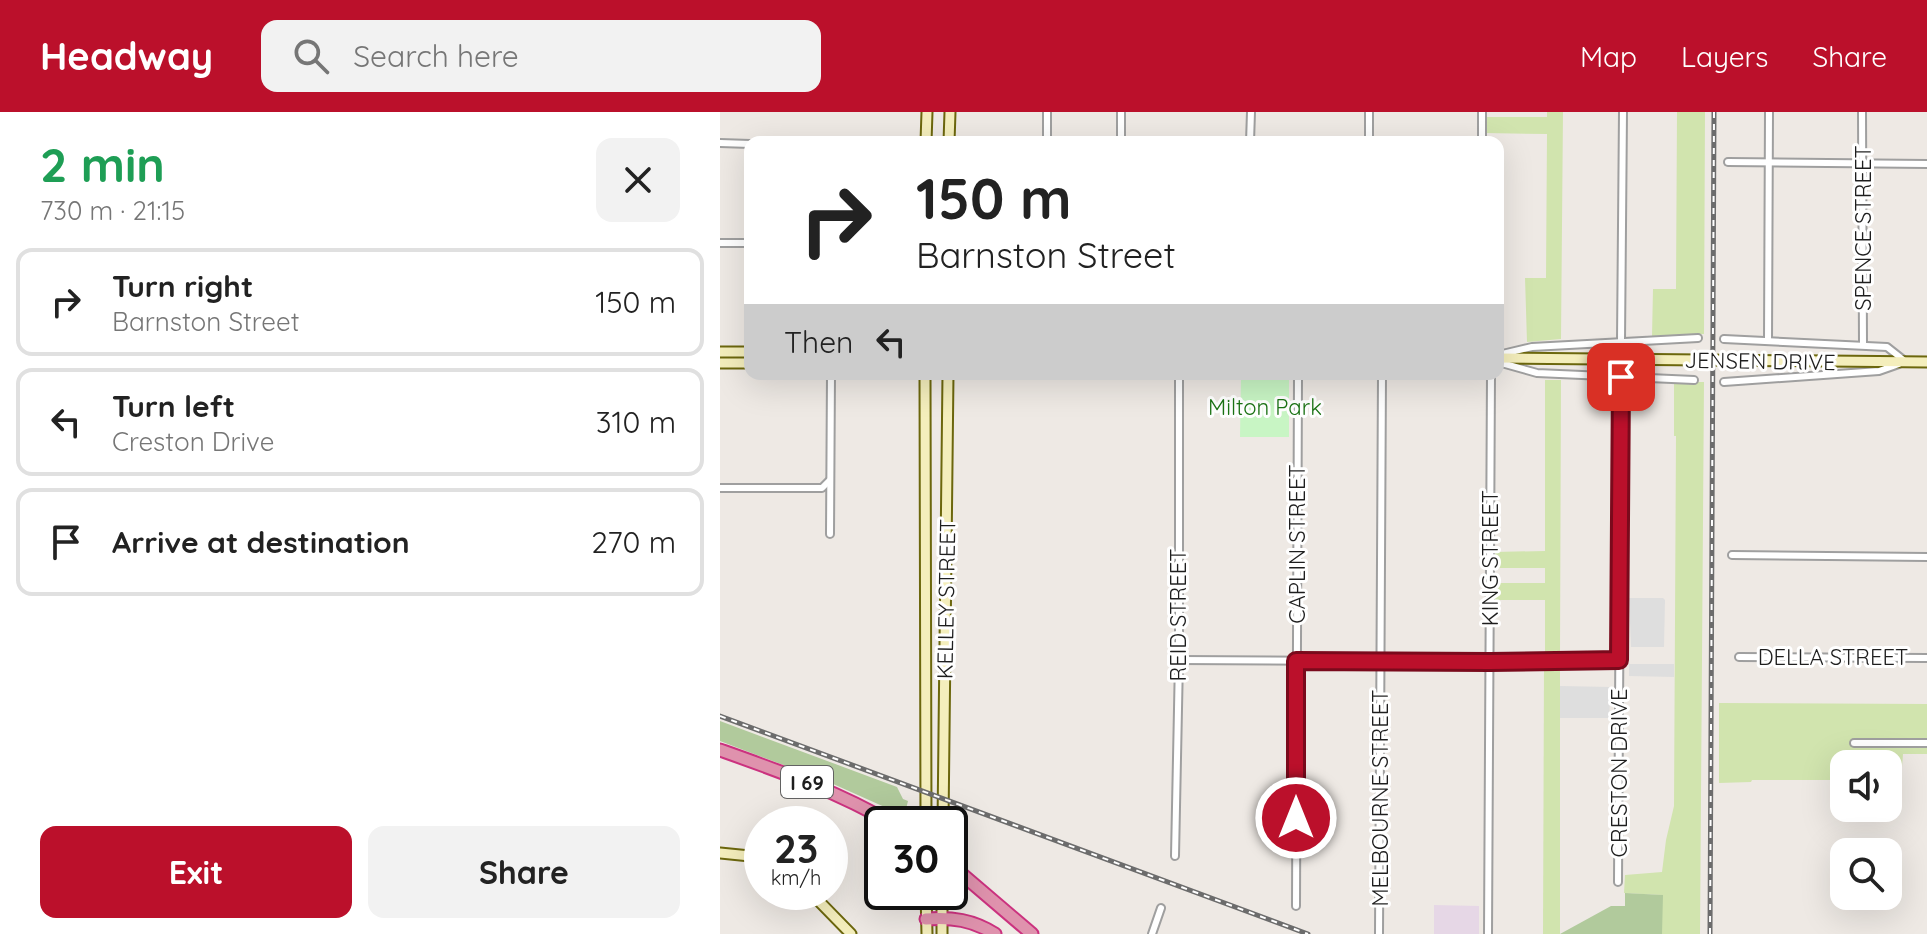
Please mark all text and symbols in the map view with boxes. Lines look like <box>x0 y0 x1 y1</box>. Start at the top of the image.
search box <box>261 20 821 92</box>
text: Headway <box>40 32 213 80</box>
icon: search <box>289 34 333 78</box>
text: Search here <box>353 37 519 75</box>
text: Map <box>1580 39 1637 74</box>
text: Layers <box>1681 39 1768 74</box>
text: Share <box>1812 39 1887 74</box>
text: 2 min <box>40 134 165 194</box>
button: close <box>596 138 680 222</box>
street label: SPENCE STREET <box>1849 145 1877 311</box>
text: 150 m <box>916 163 1072 233</box>
icon: right <box>784 168 888 272</box>
text: 730 m · 21:15 <box>40 194 185 227</box>
text: Barnston Street <box>916 232 1176 277</box>
text: Turn right <box>112 267 253 305</box>
icon: right <box>44 280 88 324</box>
text: 150 m <box>595 283 676 321</box>
text: Barnston Street <box>112 305 300 338</box>
icon: left <box>869 320 913 364</box>
text: Then <box>784 323 853 361</box>
pin <box>1587 343 1655 411</box>
street label: JENSEN DRIVE <box>1684 346 1836 376</box>
icon: arrive <box>1599 355 1643 399</box>
text: Turn left <box>112 387 235 425</box>
park label: Milton Park <box>1208 393 1322 421</box>
icon: left <box>44 400 88 444</box>
text: 310 m <box>596 403 676 441</box>
text: Creston Drive <box>112 425 274 458</box>
street label: CAPLIN STREET <box>1283 464 1311 624</box>
street label: KING STREET <box>1476 490 1504 626</box>
street label: KELLEY STREET <box>931 519 961 679</box>
icon: arrive <box>44 520 88 564</box>
text: Arrive at destination <box>112 523 410 561</box>
text: 270 m <box>591 523 676 561</box>
street label: REID STREET <box>1164 548 1192 682</box>
street label: DELLA STREET <box>1758 643 1908 671</box>
street label: MELBOURNE STREET <box>1366 689 1394 907</box>
street label: CRESTON DRIVE <box>1605 689 1633 857</box>
map controls <box>1830 750 1902 910</box>
button: sound <box>1830 750 1902 822</box>
road number: I 69 <box>781 766 833 798</box>
position arrow <box>1254 776 1338 860</box>
speed limit sign: 30 <box>864 806 968 910</box>
text: 23 <box>774 823 818 873</box>
button: Exit <box>40 826 352 918</box>
button: Share <box>368 826 680 918</box>
button: search <box>1830 838 1902 910</box>
text: km/h <box>771 865 821 890</box>

